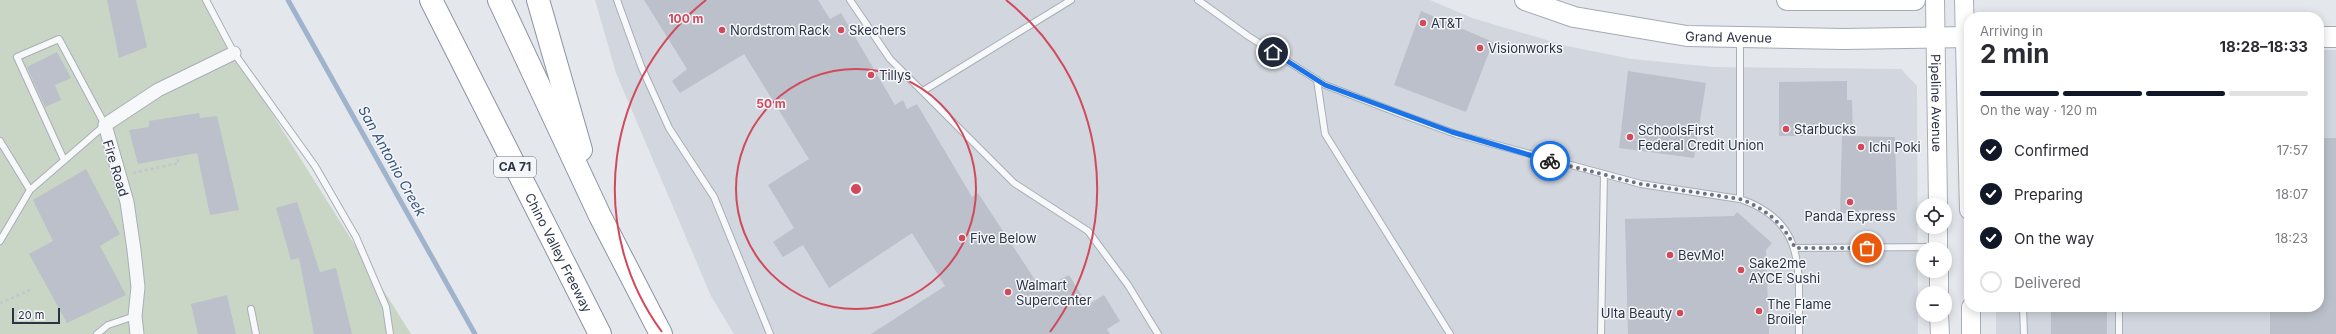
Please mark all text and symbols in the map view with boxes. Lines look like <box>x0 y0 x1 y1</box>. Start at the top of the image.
text: 100 m <box>668 11 704 26</box>
place label: AT&T <box>1431 15 1463 31</box>
marker: AT&T <box>1418 18 1428 28</box>
place label: Nordstrom Rack <box>730 22 829 38</box>
place label: Skechers <box>849 22 906 38</box>
text: Arriving in <box>1980 23 2043 39</box>
marker: Nordstrom Rack <box>717 25 727 35</box>
marker: Skechers <box>836 25 846 35</box>
street label: Grand Avenue <box>1685 28 1772 46</box>
pin <box>1256 35 1290 69</box>
text: 18:28–18:33 <box>2219 37 2308 56</box>
text: 2 min <box>1980 38 2050 69</box>
place label: Visionworks <box>1488 40 1563 56</box>
icon: home <box>1262 41 1284 63</box>
marker: Visionworks <box>1475 43 1485 53</box>
street label: Pipeline Avenue <box>1928 54 1945 152</box>
place label: Tillys <box>879 67 911 83</box>
marker: Tillys <box>866 70 876 80</box>
text: 50 m <box>756 96 786 111</box>
text: On the way · 120 m <box>1980 102 2097 118</box>
water label: San Antonio Creek <box>355 103 430 219</box>
place label: Starbucks <box>1794 121 1856 137</box>
place label: SchoolsFirst Federal Credit Union <box>1638 122 1764 153</box>
marker: Starbucks <box>1781 124 1791 134</box>
marker: SchoolsFirst Federal Credit Union <box>1625 132 1635 142</box>
street label: Fire Road <box>100 138 132 198</box>
place label: Ichi Poki <box>1869 139 1921 155</box>
icon: check <box>1980 139 2002 161</box>
courier <box>1530 141 1570 181</box>
text: Confirmed <box>2014 141 2089 160</box>
marker: Ichi Poki <box>1856 142 1866 152</box>
text: 17:57 <box>2277 142 2308 158</box>
icon: bike <box>1539 150 1561 172</box>
road number: CA 71 <box>494 157 536 177</box>
centre of rings <box>849 182 863 196</box>
icon: check <box>1980 183 2002 205</box>
text: Preparing <box>2014 185 2083 204</box>
text: 18:07 <box>2276 186 2308 202</box>
street label: Chino Valley Freeway <box>522 190 596 315</box>
marker: Panda Express <box>1845 197 1855 207</box>
map controls <box>1916 198 1952 322</box>
button: locate <box>1916 198 1952 234</box>
place label: Panda Express <box>1804 208 1896 224</box>
icon: check <box>1980 227 2002 249</box>
text: On the way <box>2014 229 2094 248</box>
place label: Five Below <box>970 230 1037 246</box>
text: 18:23 <box>2275 230 2308 246</box>
pin <box>1850 231 1884 265</box>
marker: Five Below <box>957 233 967 243</box>
icon: bag <box>1856 237 1878 259</box>
button: + <box>1916 242 1952 278</box>
place label: BevMo! <box>1678 247 1724 263</box>
marker: BevMo! <box>1665 250 1675 260</box>
place label: Sake2me AYCE Sushi <box>1749 255 1820 286</box>
marker: Sake2me AYCE Sushi <box>1736 265 1746 275</box>
text: Delivered <box>2014 273 2081 292</box>
place label: Walmart Supercenter <box>1016 277 1092 308</box>
button: − <box>1916 286 1952 322</box>
marker: Walmart Supercenter <box>1003 287 1013 297</box>
place label: The Flame Broiler <box>1767 296 1831 327</box>
place label: Ulta Beauty <box>1601 305 1672 321</box>
scale bar <box>12 306 60 325</box>
marker: The Flame Broiler <box>1754 306 1764 316</box>
text: 20 m <box>18 308 44 322</box>
marker: Ulta Beauty <box>1675 308 1685 318</box>

